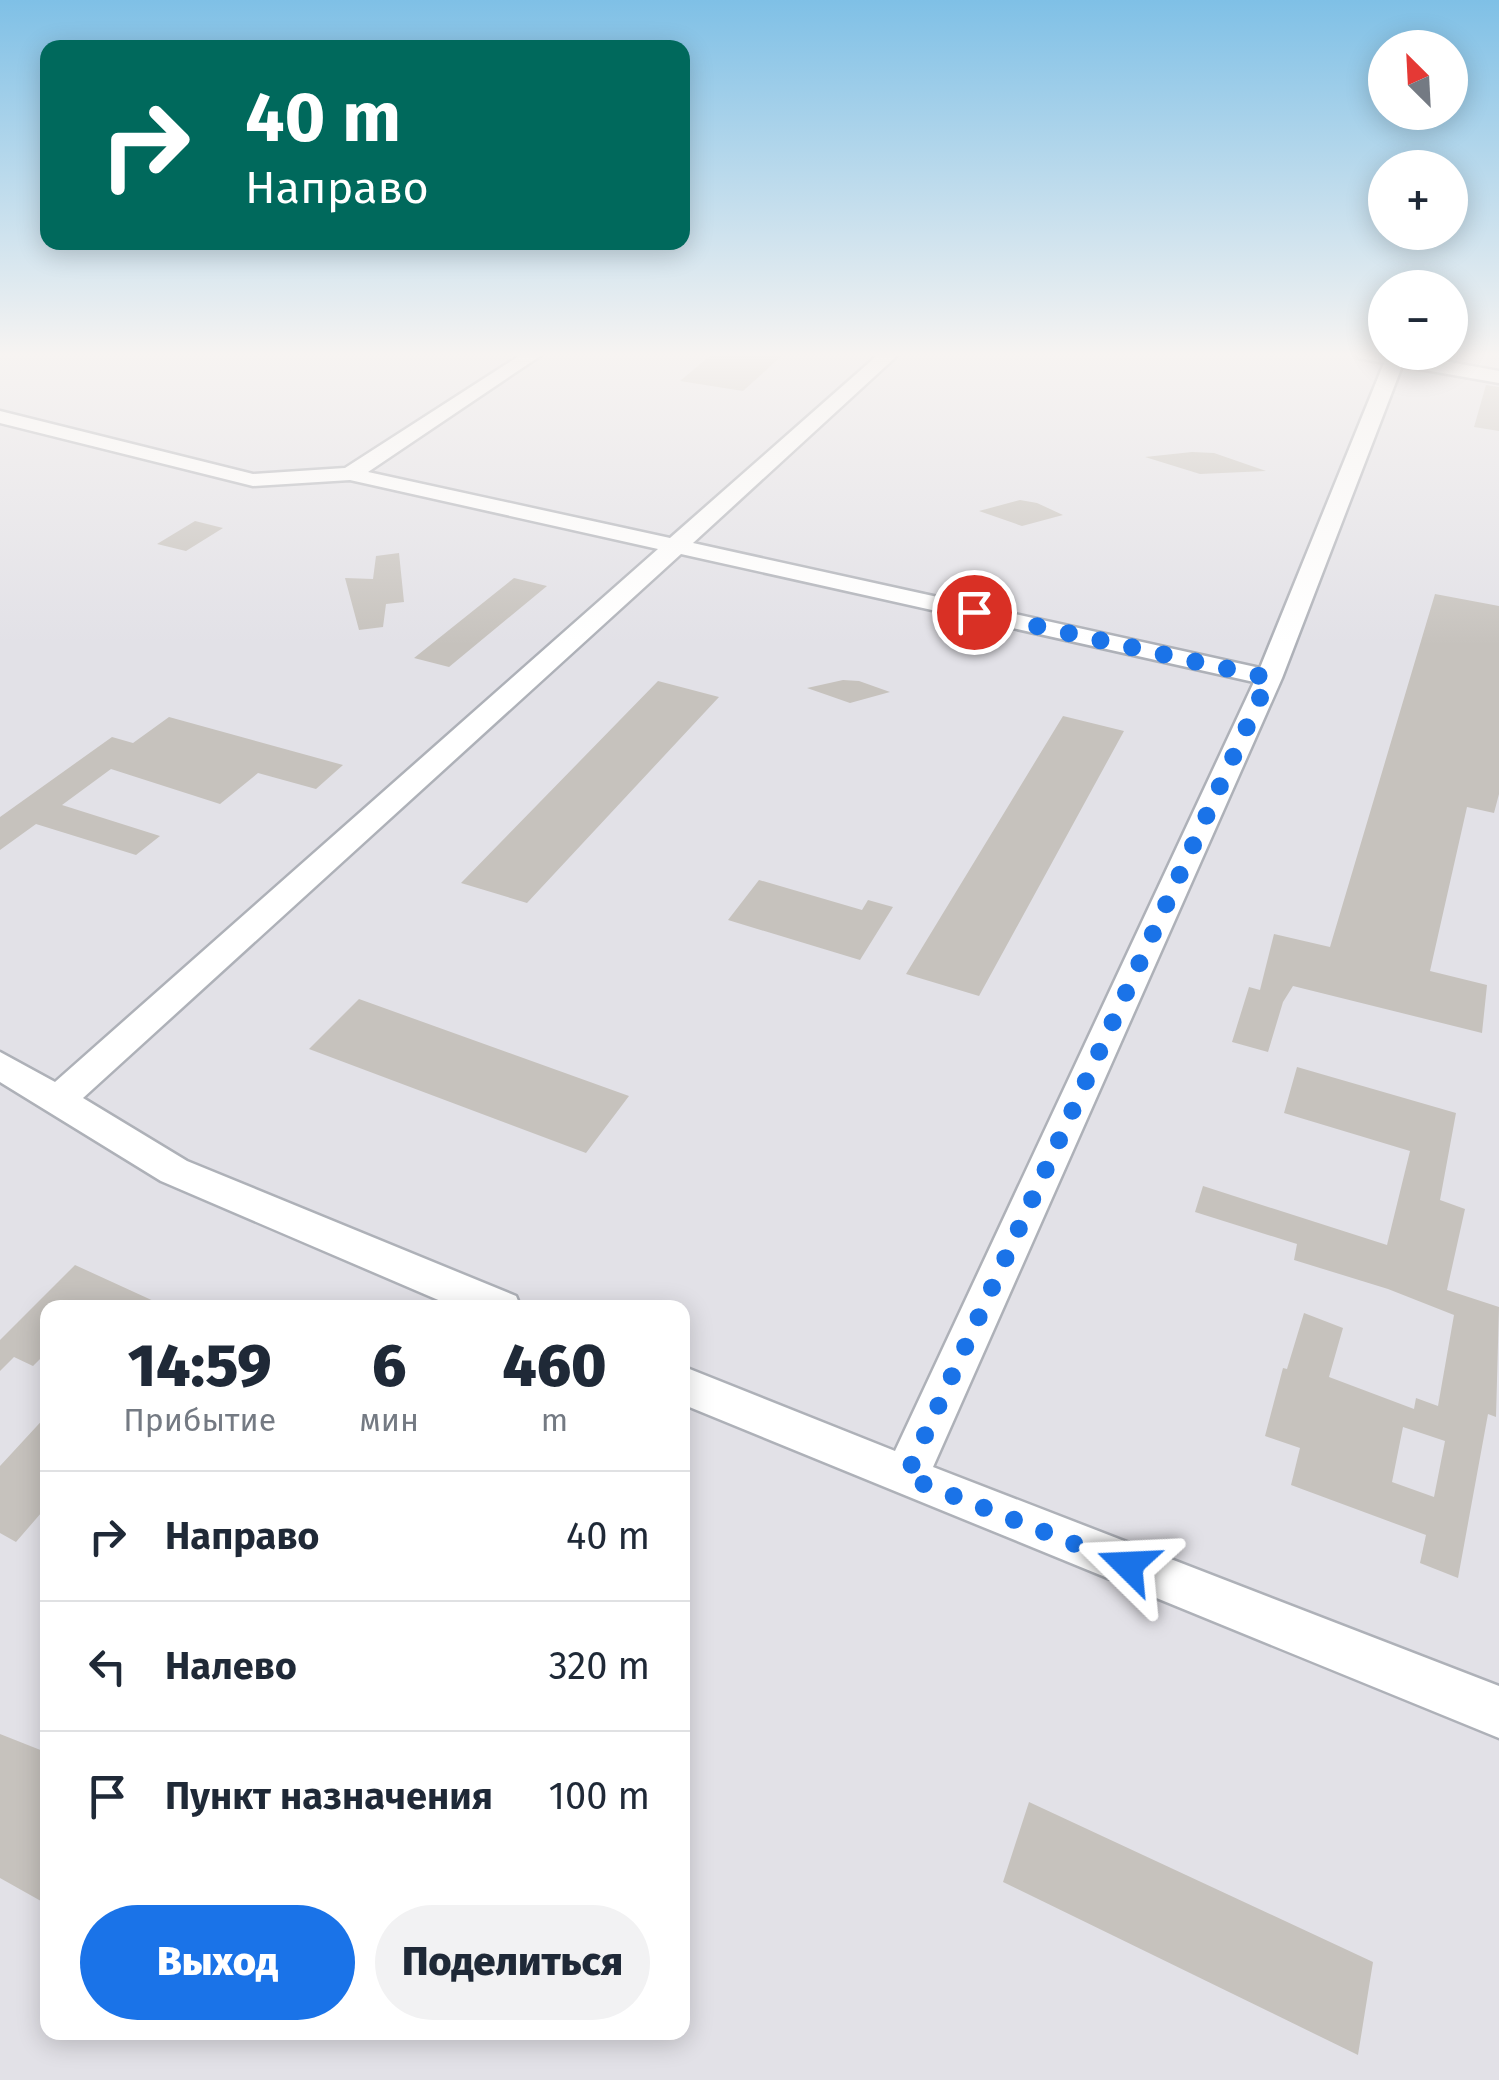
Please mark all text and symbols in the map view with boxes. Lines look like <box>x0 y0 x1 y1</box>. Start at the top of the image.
north arrow <box>1368 30 1468 130</box>
map controls <box>1368 30 1468 370</box>
text: 40 m <box>245 76 401 160</box>
icon: right <box>80 80 210 210</box>
button: + <box>1368 150 1468 250</box>
text: Направо <box>245 161 429 215</box>
button: − <box>1368 270 1468 370</box>
pin <box>932 570 1017 655</box>
icon: arrive <box>947 585 1002 640</box>
text: 14:59 <box>128 1330 272 1402</box>
text: 6 <box>372 1330 406 1402</box>
text: 460 <box>502 1330 607 1402</box>
text: Прибытие <box>123 1401 276 1439</box>
text: мин <box>359 1401 419 1439</box>
text: m <box>541 1401 568 1439</box>
icon: right <box>80 1509 135 1564</box>
text: Направо <box>165 1513 319 1559</box>
text: 40 m <box>566 1513 650 1559</box>
position arrow <box>1076 1513 1180 1617</box>
icon: left <box>80 1639 135 1694</box>
text: Налево <box>165 1643 297 1689</box>
text: 320 m <box>549 1643 650 1689</box>
icon: arrive <box>80 1769 135 1824</box>
text: Пункт назначения <box>165 1773 493 1819</box>
text: 100 m <box>549 1773 650 1819</box>
button: Выход <box>80 1905 355 2020</box>
button: Поделиться <box>375 1905 650 2020</box>

